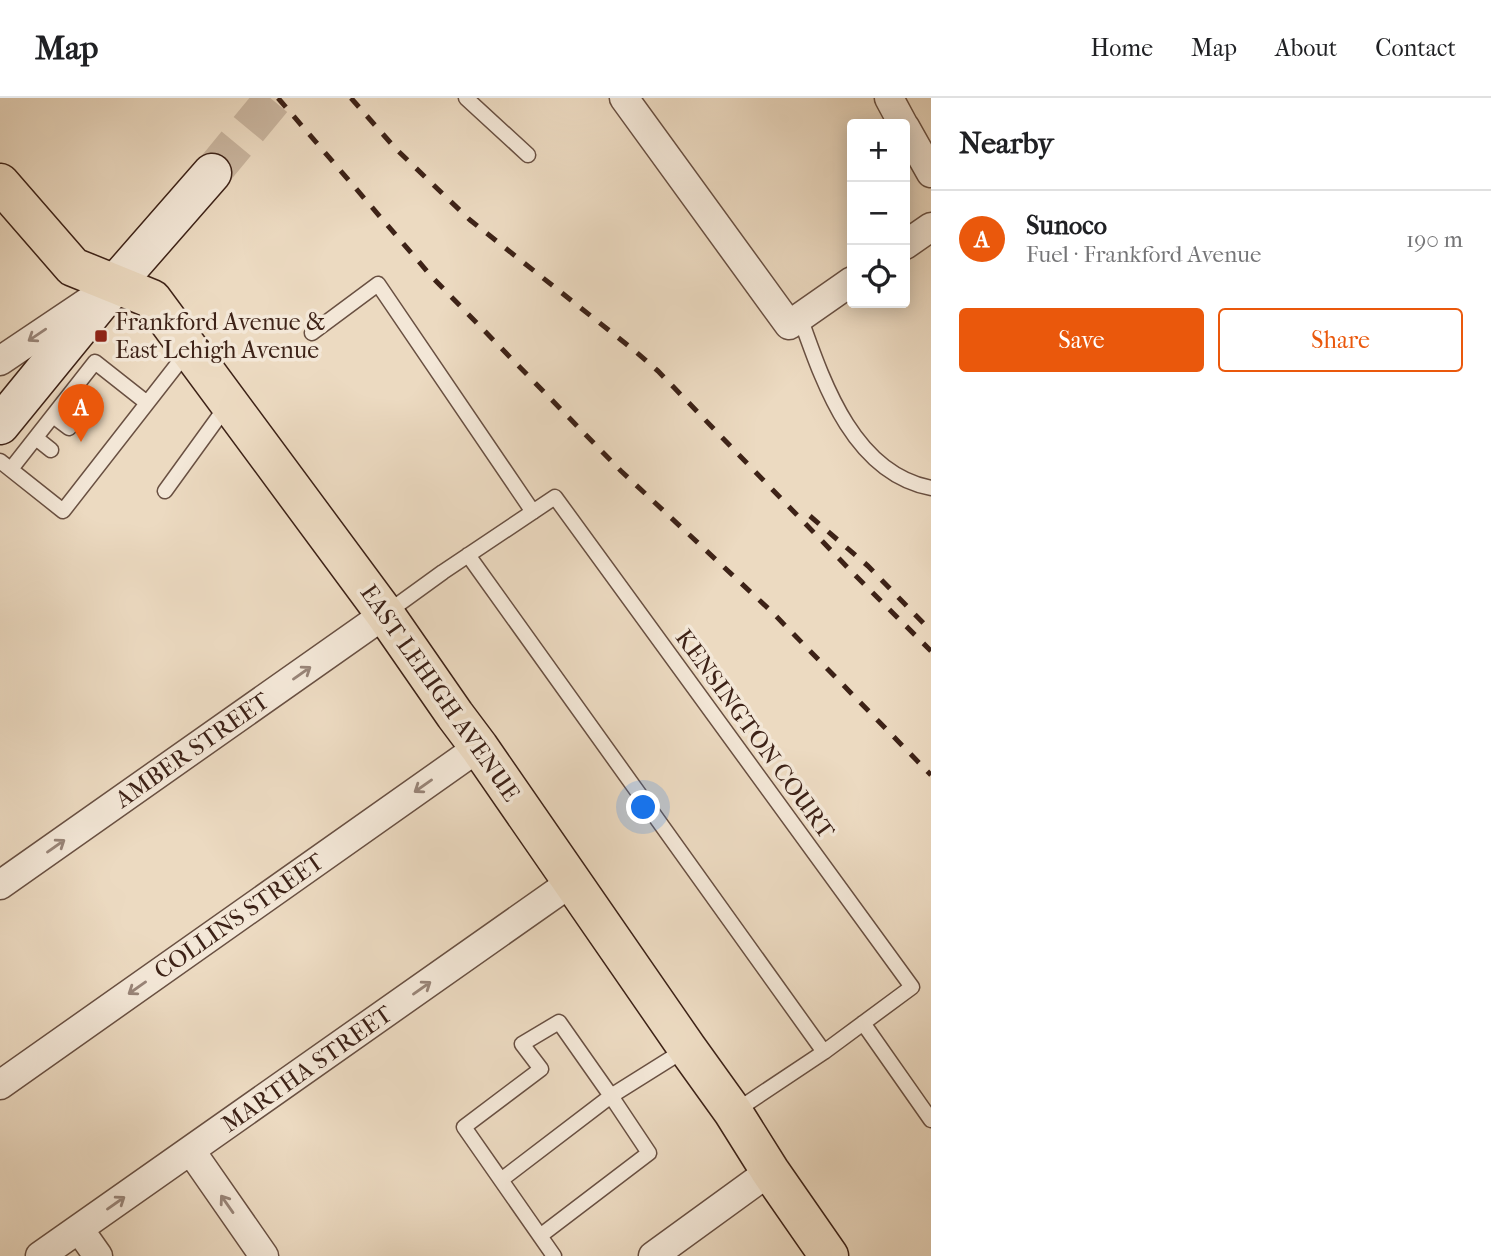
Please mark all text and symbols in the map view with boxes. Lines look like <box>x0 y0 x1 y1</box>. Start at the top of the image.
text: Map <box>35 29 98 68</box>
text: Home <box>1091 34 1153 62</box>
text: Map <box>1191 34 1237 62</box>
text: About <box>1275 34 1337 62</box>
text: Contact <box>1375 34 1456 62</box>
map controls <box>847 119 910 308</box>
button: + <box>847 119 910 182</box>
text: Nearby <box>959 126 1054 161</box>
button: − <box>847 182 910 245</box>
text: Sunoco <box>1026 210 1107 241</box>
text: A <box>975 226 989 253</box>
text: 190 m <box>1406 226 1463 253</box>
text: Fuel · Frankford Avenue <box>1026 241 1261 268</box>
button: locate <box>847 245 910 308</box>
place label: Frankford Avenue & East Lehigh Avenue <box>115 308 326 364</box>
button: Save <box>959 308 1204 372</box>
button: Share <box>1218 308 1463 372</box>
one-way arrow <box>28 327 47 342</box>
marker: Frankford Avenue & East Lehigh Avenue <box>93 328 109 344</box>
pin: A <box>58 384 104 442</box>
street label: EAST LEHIGH AVENUE <box>355 579 525 807</box>
street label: KENSINGTON COURT <box>670 624 841 845</box>
one-way arrow <box>292 666 311 680</box>
street label: AMBER STREET <box>109 686 275 814</box>
one-way arrow <box>414 779 433 793</box>
your location <box>626 790 660 824</box>
one-way arrow <box>46 839 65 853</box>
street label: COLLINS STREET <box>149 847 330 985</box>
one-way arrow <box>412 980 431 995</box>
one-way arrow <box>128 981 147 995</box>
street label: MARTHA STREET <box>216 999 398 1138</box>
one-way arrow <box>220 1194 234 1214</box>
one-way arrow <box>106 1196 125 1210</box>

